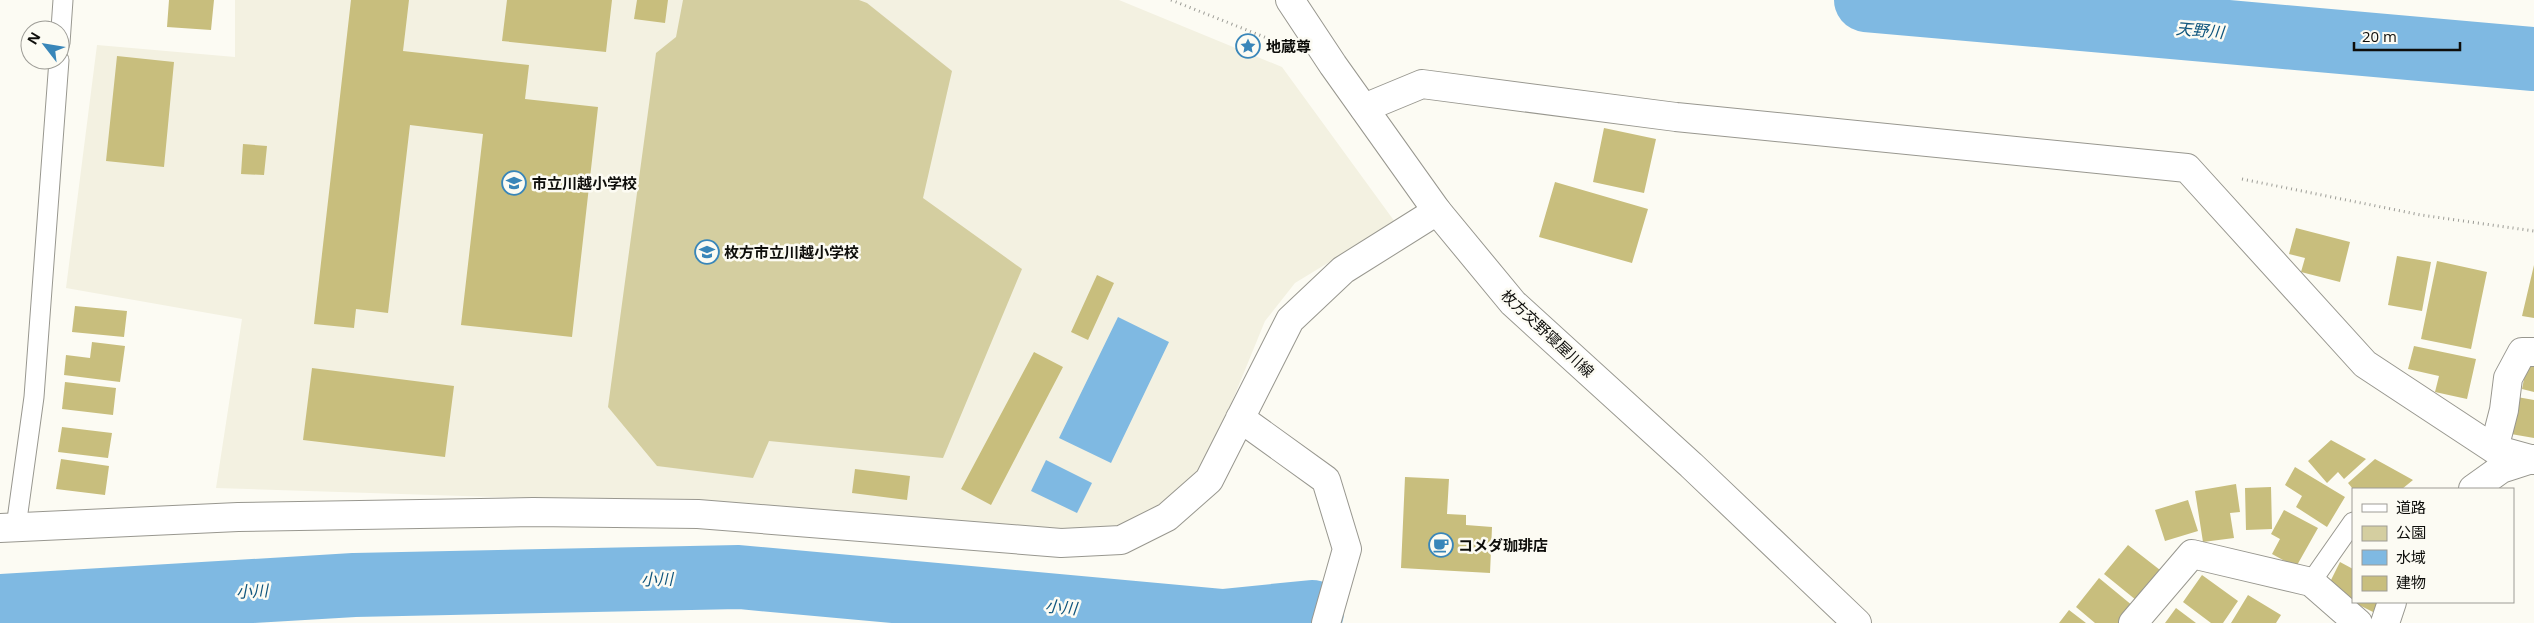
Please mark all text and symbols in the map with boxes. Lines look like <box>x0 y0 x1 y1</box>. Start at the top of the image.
water label: 天野川 <box>2175 17 2227 43</box>
north arrow <box>20 20 70 70</box>
scale bar <box>2354 20 2460 52</box>
text: 20 m <box>2362 26 2397 46</box>
text: N <box>22 28 45 48</box>
place icon: 地蔵尊 <box>1235 33 1261 59</box>
place label: 地蔵尊 <box>1266 36 1311 56</box>
school or university icon: 市立川越小学校 <box>501 170 527 196</box>
place label: 市立川越小学校 <box>532 173 637 193</box>
school or university icon: 枚方市立川越小学校 <box>694 239 720 265</box>
place label: 枚方市立川越小学校 <box>724 242 859 262</box>
street label: 枚方交野寝屋川線 <box>1497 285 1599 381</box>
legend <box>2352 488 2514 603</box>
text: 道路 <box>2396 497 2426 517</box>
text: 公園 <box>2396 522 2426 542</box>
cafe icon: コメダ珈琲店 <box>1428 532 1454 558</box>
place label: コメダ珈琲店 <box>1458 535 1548 555</box>
text: 水域 <box>2396 547 2426 567</box>
water label: 小川 <box>641 568 675 590</box>
text: 建物 <box>2396 572 2426 592</box>
water label: 小川 <box>235 579 271 603</box>
water label: 小川 <box>1044 595 1080 620</box>

